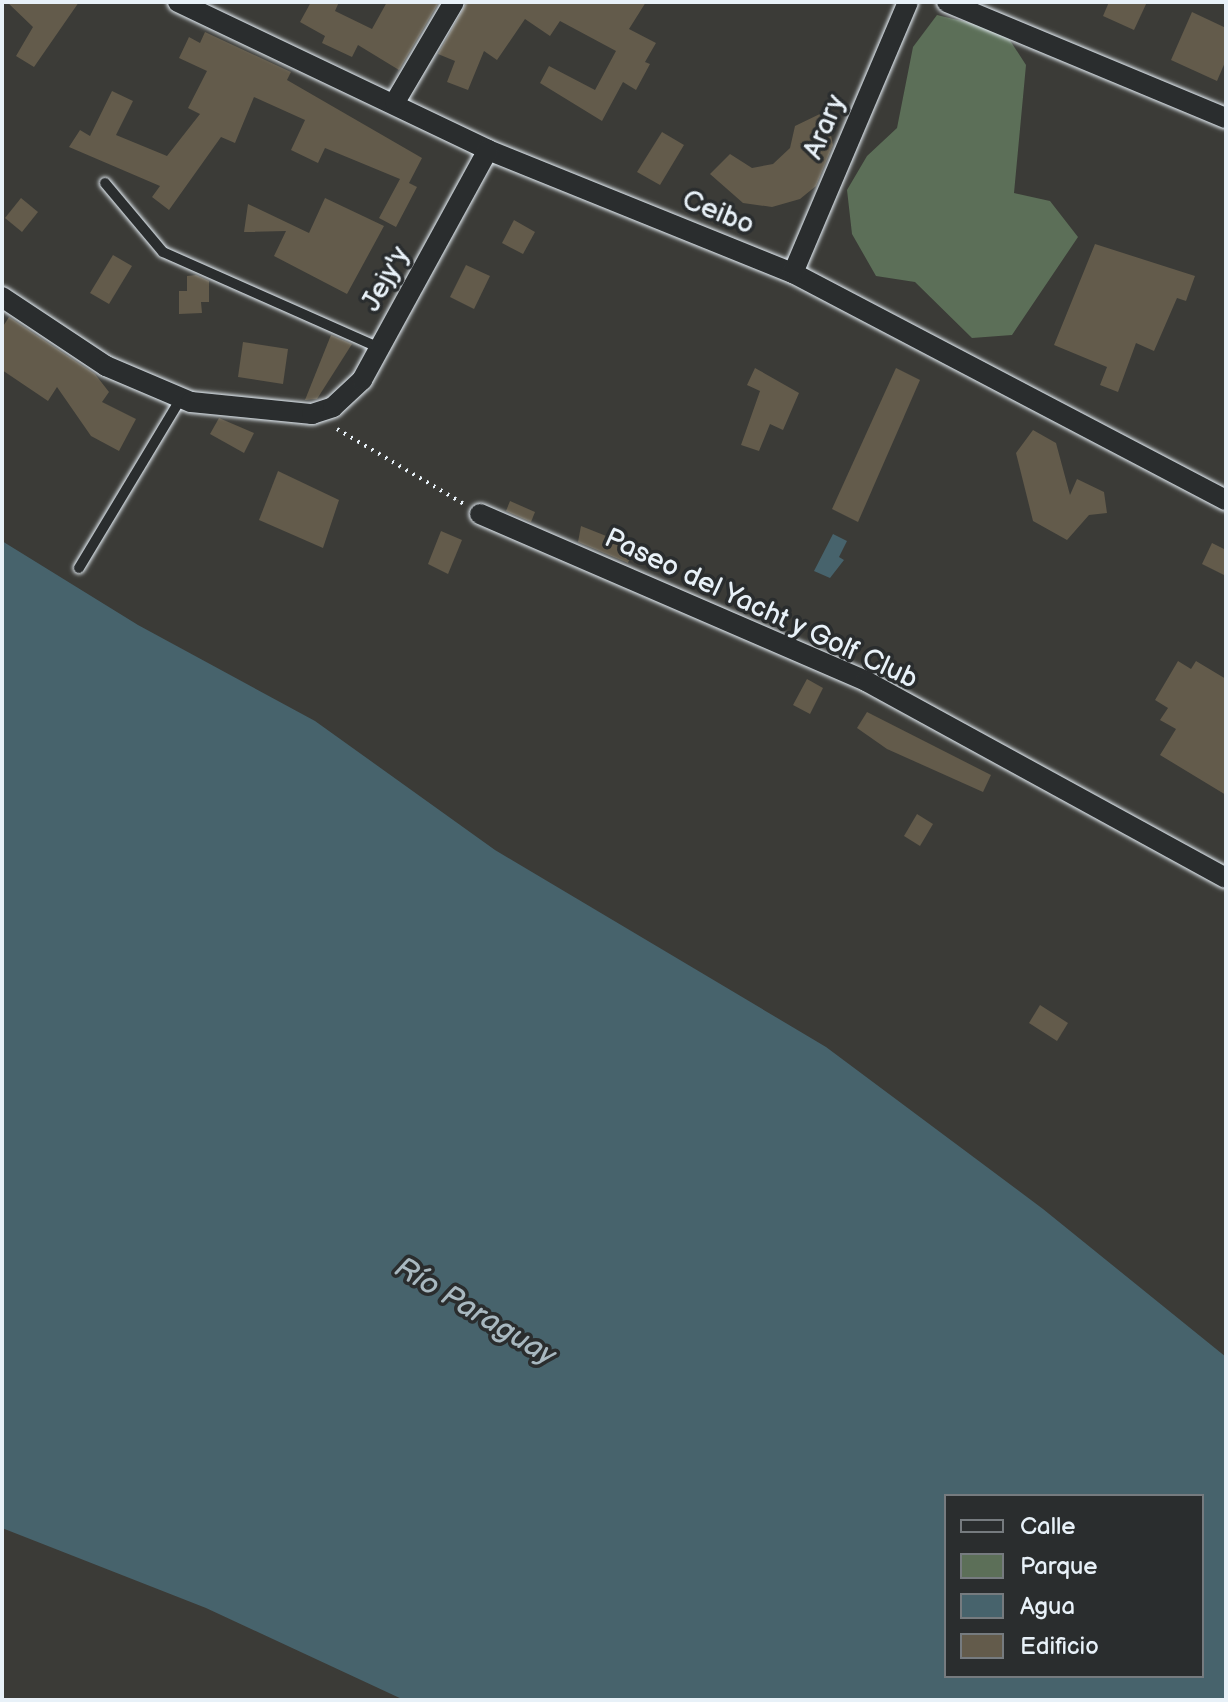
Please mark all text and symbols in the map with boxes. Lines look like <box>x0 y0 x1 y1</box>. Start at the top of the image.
street label: Arary <box>797 90 853 164</box>
street label: Ceibo <box>677 183 759 243</box>
street label: Jejy'y <box>355 241 417 317</box>
street label: Paseo del Yacht y Golf Club <box>597 521 925 697</box>
water label: Río Paraguay <box>388 1250 562 1374</box>
legend <box>944 1494 1204 1678</box>
text: Calle <box>1020 1512 1075 1541</box>
text: Parque <box>1020 1552 1098 1581</box>
text: Agua <box>1020 1592 1075 1621</box>
text: Edificio <box>1020 1632 1099 1661</box>

